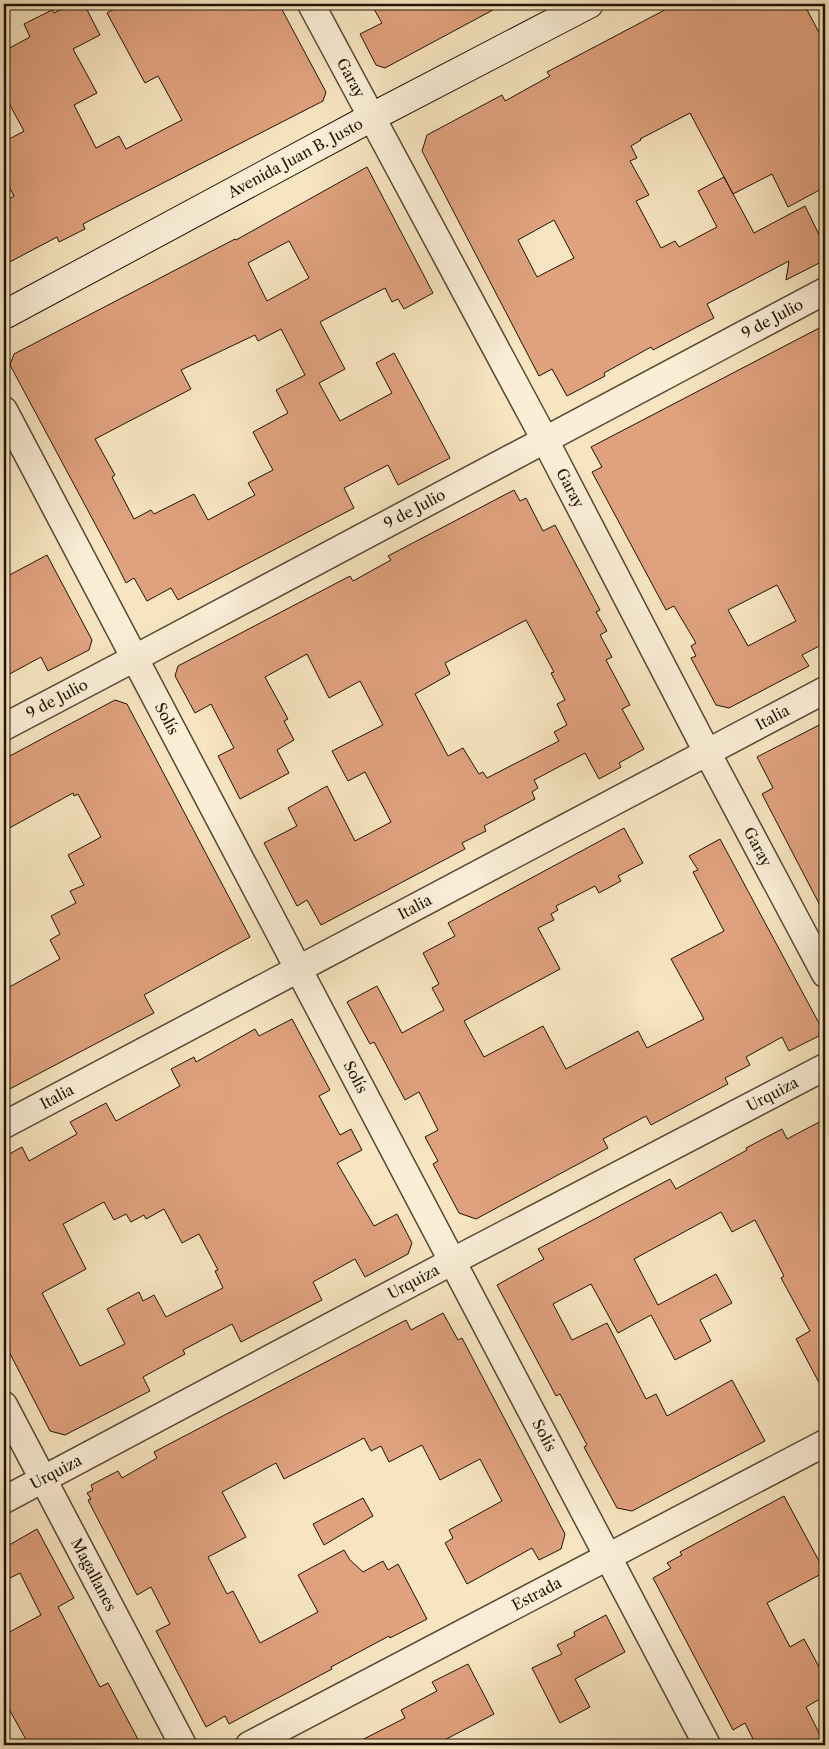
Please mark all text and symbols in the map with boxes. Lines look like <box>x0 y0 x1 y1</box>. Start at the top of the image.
street label: Garay <box>333 55 370 101</box>
street label: Avenida Juan B. Justo <box>224 114 366 202</box>
street label: 9 de Julio <box>738 294 806 343</box>
street label: Garay <box>552 465 589 512</box>
street label: 9 de Julio <box>381 485 449 533</box>
street label: 9 de Julio <box>23 675 91 723</box>
street label: Solís <box>151 699 183 738</box>
street label: Italia <box>752 700 793 734</box>
street label: Garay <box>740 824 777 870</box>
street label: Italia <box>394 890 435 924</box>
street label: Solís <box>339 1058 372 1096</box>
street label: Urquiza <box>743 1073 802 1115</box>
street label: Italia <box>37 1080 77 1113</box>
street label: Urquiza <box>384 1260 443 1303</box>
street label: Solís <box>528 1416 561 1455</box>
street label: Urquiza <box>27 1450 85 1493</box>
street label: Magallanes <box>67 1535 121 1614</box>
street label: Estrada <box>509 1573 565 1614</box>

